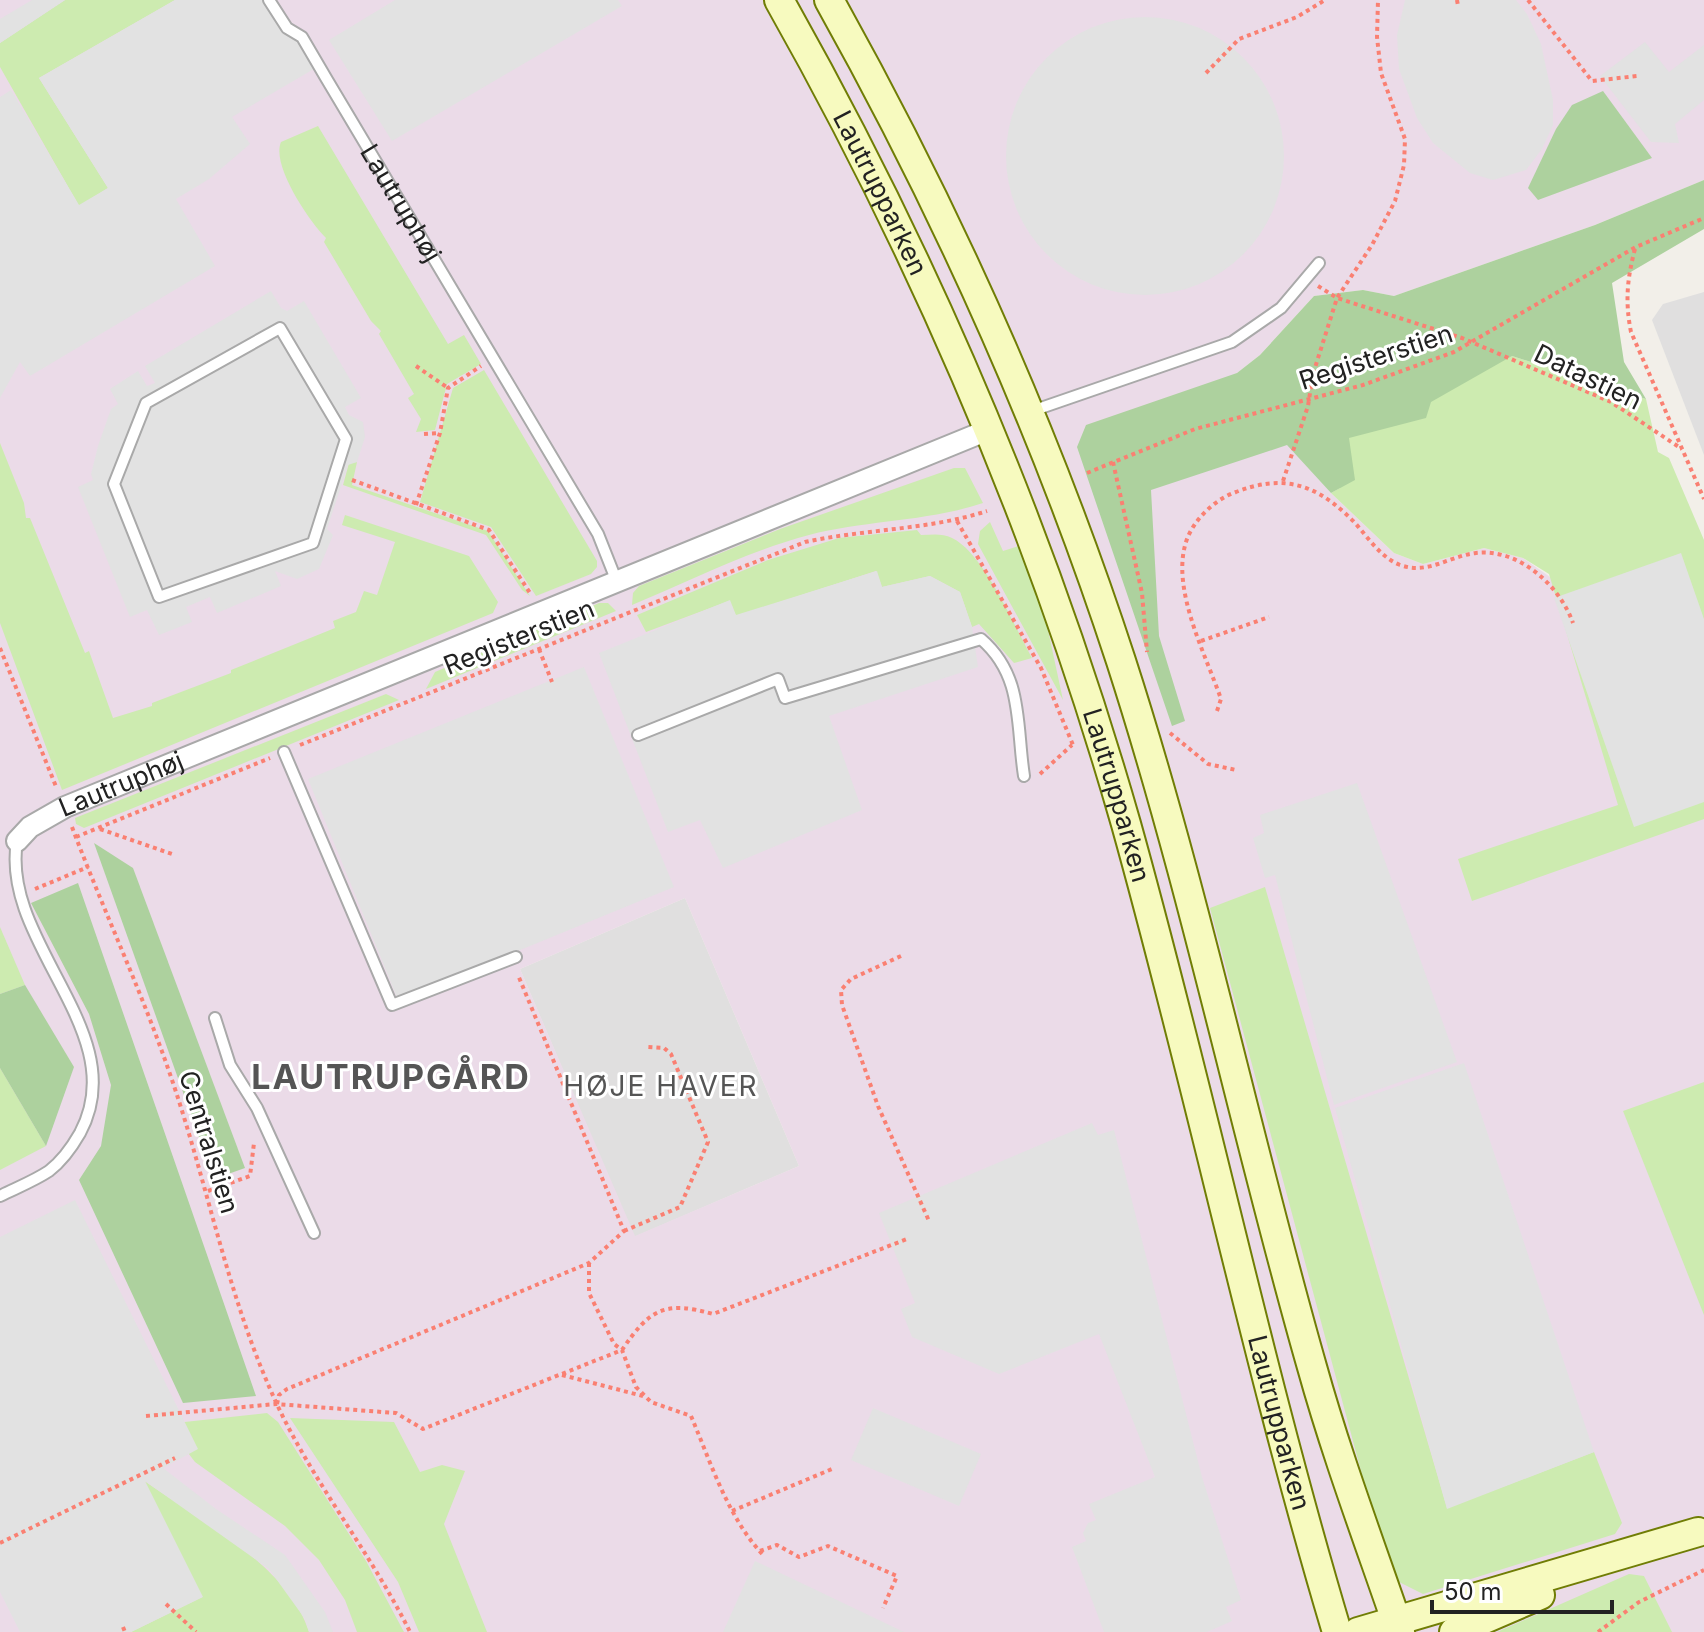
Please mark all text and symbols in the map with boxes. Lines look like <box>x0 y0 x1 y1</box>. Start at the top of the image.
street label: Lautrupparken <box>827 105 934 280</box>
street label: Lautruphøj <box>354 138 448 267</box>
street label: Registerstien <box>1295 317 1457 396</box>
street label: Datastien <box>1529 337 1647 416</box>
street label: Registerstien <box>439 592 599 681</box>
street label: Lautrupparken <box>1077 704 1157 885</box>
street label: Lautruphøj <box>54 744 188 823</box>
district label: LAUTRUPGÅRD <box>251 1055 531 1097</box>
street label: Centralstien <box>173 1067 246 1217</box>
district label: HØJE HAVER <box>563 1069 759 1103</box>
street label: Lautrupparken <box>1242 1332 1317 1513</box>
scale bar <box>1432 1564 1612 1614</box>
text: 50 m <box>1444 1577 1502 1606</box>

